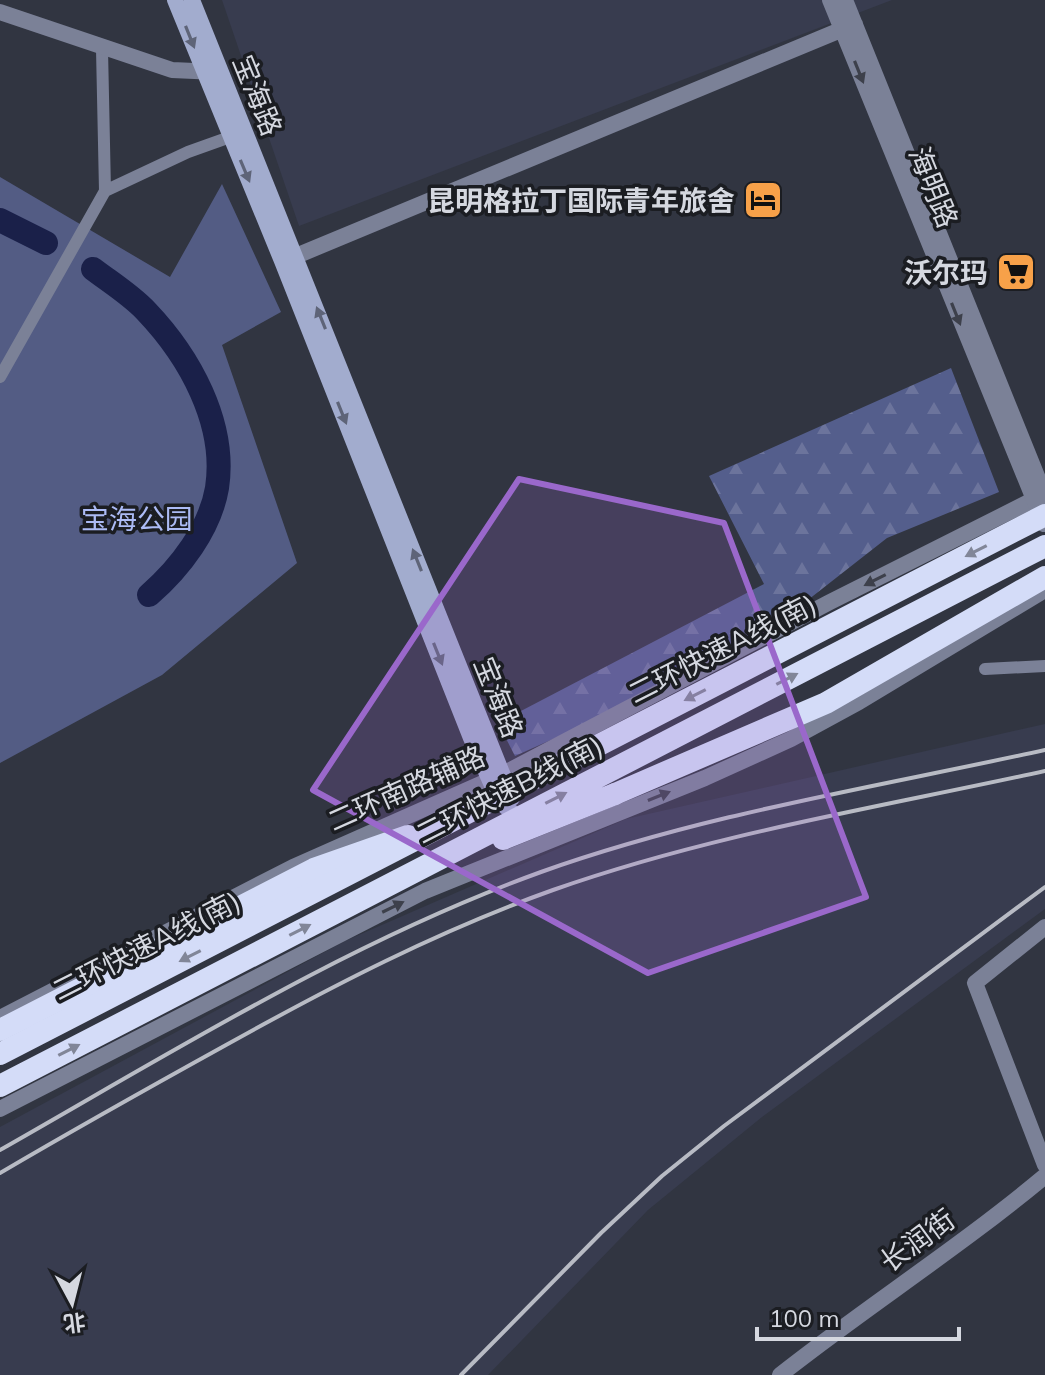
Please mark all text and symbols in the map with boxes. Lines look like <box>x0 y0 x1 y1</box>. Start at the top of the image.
one-way arrow <box>184 25 197 49</box>
street label: 宝海路 <box>226 49 290 141</box>
one-way arrow <box>853 60 866 84</box>
street label: 海明路 <box>902 141 966 233</box>
one-way arrow <box>239 159 252 183</box>
hotel icon: 昆明格拉丁国际青年旅舍 <box>742 179 784 221</box>
place label: 昆明格拉丁国际青年旅舍 <box>427 183 735 218</box>
supermarket icon: 沃尔玛 <box>995 251 1037 293</box>
place label: 沃尔玛 <box>904 255 988 290</box>
one-way arrow <box>950 302 963 326</box>
one-way arrow <box>314 306 327 330</box>
one-way arrow <box>336 401 349 425</box>
park label: 宝海公园 <box>81 501 193 536</box>
one-way arrow <box>964 544 987 557</box>
one-way arrow <box>410 548 423 572</box>
one-way arrow <box>863 573 886 586</box>
street label: 二环快速A线(南) <box>622 586 822 710</box>
one-way arrow <box>432 642 445 666</box>
street label: 宝海路 <box>467 651 531 743</box>
one-way arrow <box>776 672 799 686</box>
one-way arrow <box>683 689 706 702</box>
street label: 二环快速B线(南) <box>410 727 608 851</box>
street label: 二环南路辅路 <box>322 738 490 838</box>
one-way arrow <box>647 790 671 803</box>
one-way arrow <box>545 791 568 805</box>
street label: 二环快速A线(南) <box>46 883 246 1007</box>
one-way arrow <box>381 900 405 914</box>
one-way arrow <box>289 923 312 937</box>
one-way arrow <box>178 949 201 962</box>
one-way arrow <box>58 1043 81 1056</box>
street label: 长润街 <box>873 1201 961 1279</box>
north arrow <box>32 1263 112 1343</box>
scale bar <box>757 1291 959 1341</box>
text: 100 m <box>769 1303 840 1333</box>
text: 北 <box>62 1308 87 1338</box>

